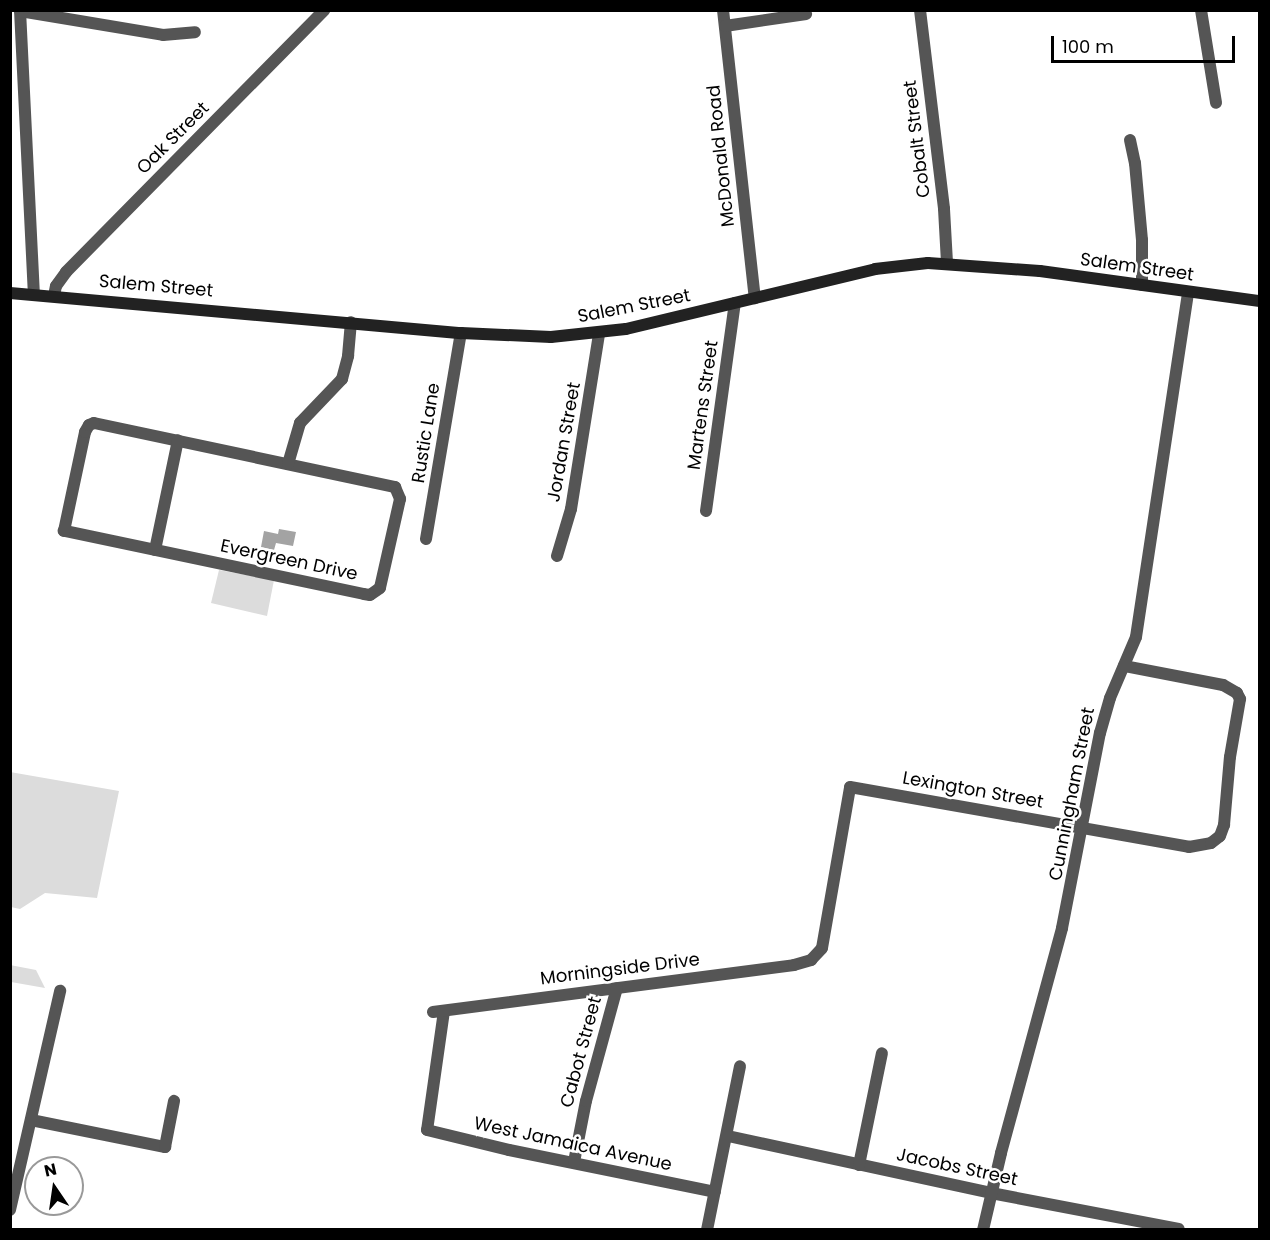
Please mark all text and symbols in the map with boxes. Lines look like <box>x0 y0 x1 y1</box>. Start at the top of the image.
scale bar <box>1054 24 1238 62</box>
text: 100 m <box>1062 34 1114 59</box>
street label: Cobalt Street <box>899 79 935 199</box>
street label: McDonald Road <box>703 84 739 228</box>
street label: Oak Street <box>132 97 214 179</box>
street label: Salem Street <box>1079 248 1195 286</box>
street label: Salem Street <box>98 270 214 302</box>
street label: Salem Street <box>576 284 692 328</box>
street label: Martens Street <box>683 339 723 471</box>
street label: Jordan Street <box>543 380 585 504</box>
street label: Rustic Lane <box>407 381 445 485</box>
street label: Evergreen Drive <box>218 535 360 585</box>
street label: Cunningham Street <box>1045 705 1099 883</box>
street label: Lexington Street <box>901 767 1045 813</box>
street label: Morningside Drive <box>539 949 701 989</box>
street label: Cabot Street <box>556 994 606 1110</box>
street label: West Jamaica Avenue <box>472 1112 674 1176</box>
street label: Jacobs Street <box>894 1144 1020 1190</box>
north arrow <box>24 1156 84 1216</box>
text: N <box>42 1157 59 1182</box>

